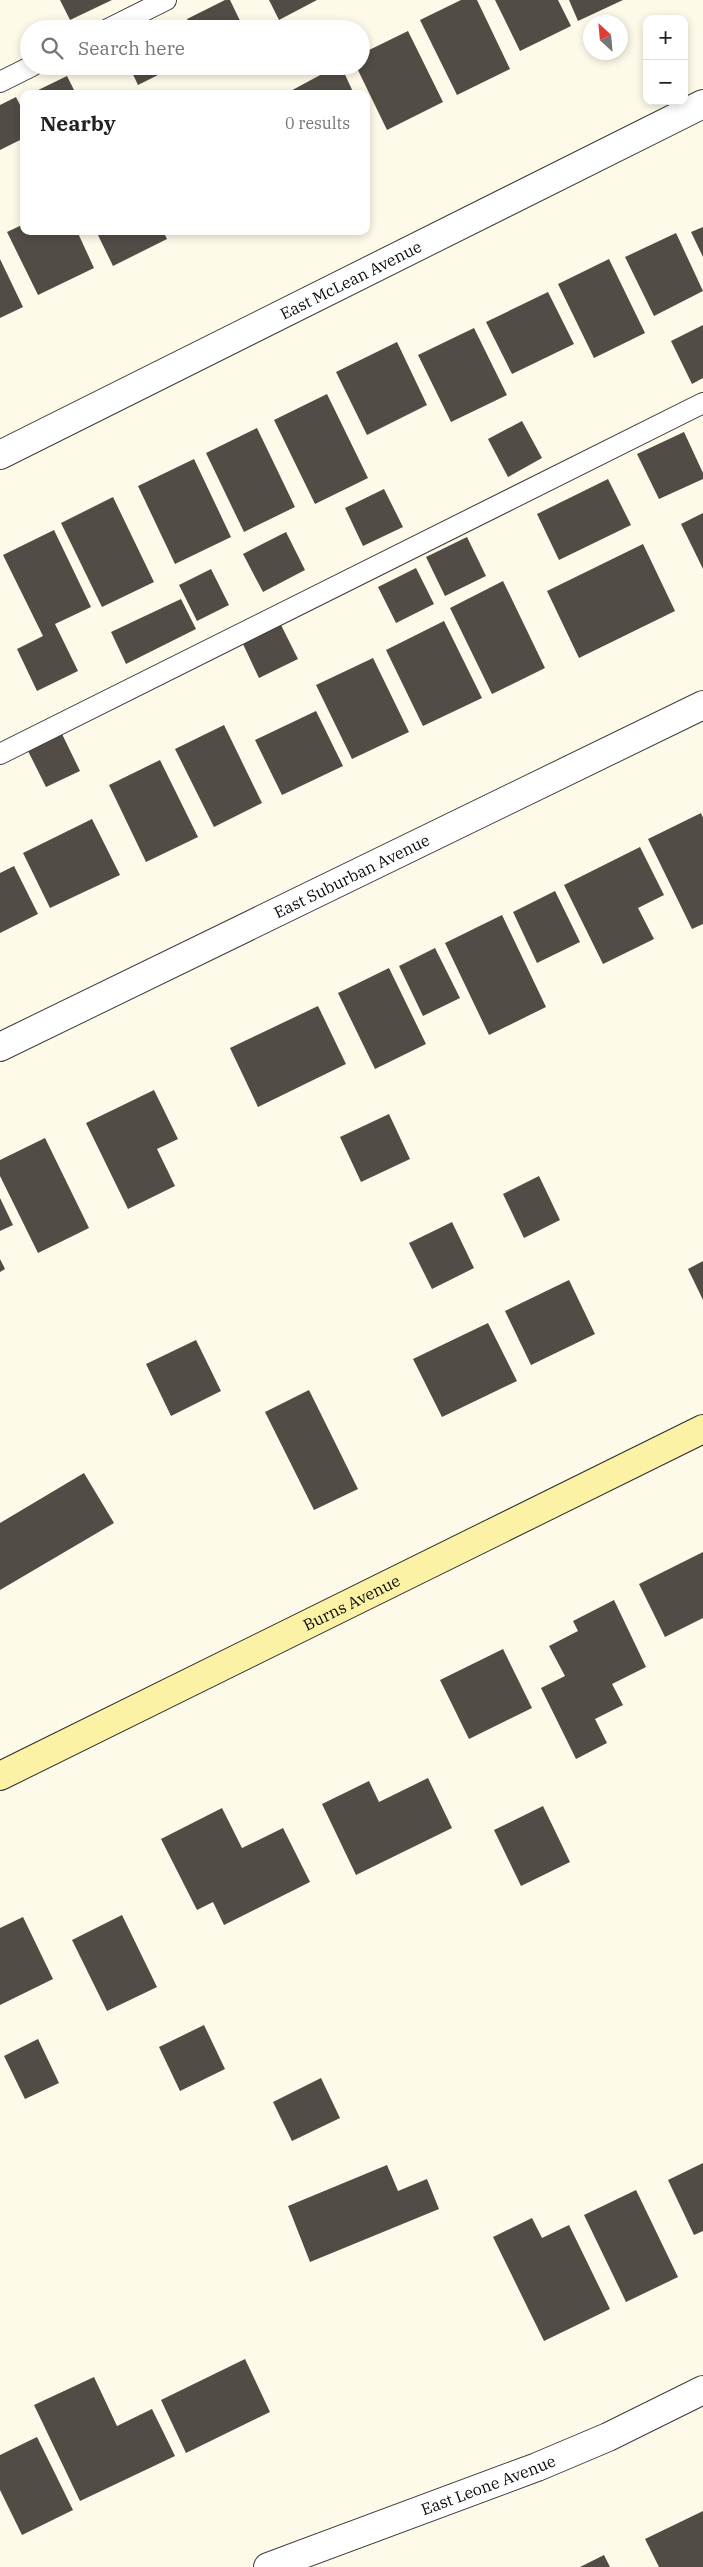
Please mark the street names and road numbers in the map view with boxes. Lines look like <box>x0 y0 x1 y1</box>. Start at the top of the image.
street label: East McLean Avenue <box>277 236 425 324</box>
street label: East Suburban Avenue <box>270 830 433 922</box>
street label: Burns Avenue <box>300 1570 403 1635</box>
street label: East Leone Avenue <box>418 2450 558 2519</box>

